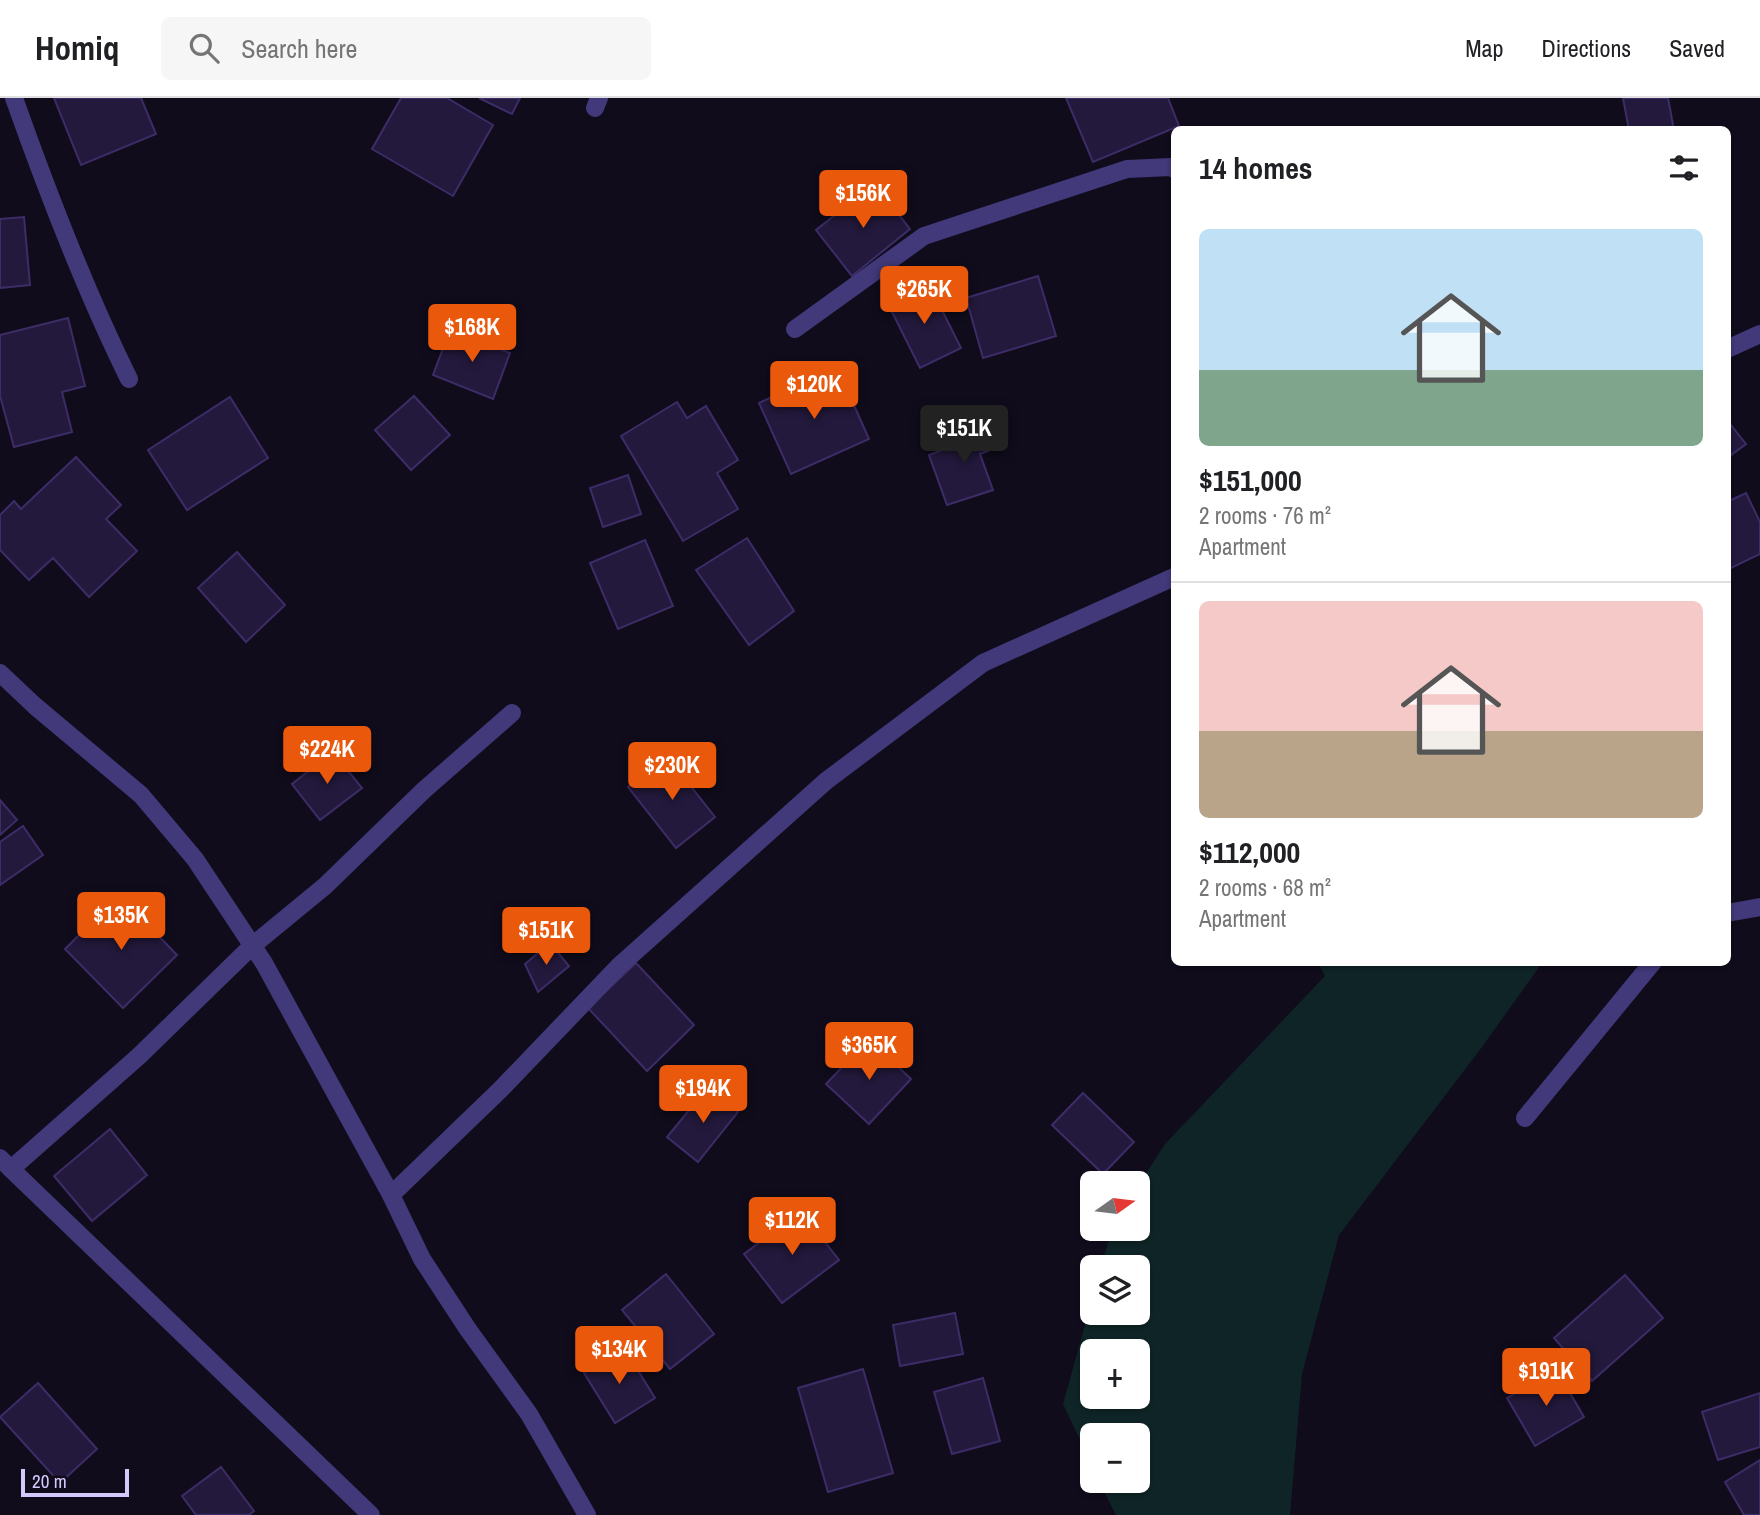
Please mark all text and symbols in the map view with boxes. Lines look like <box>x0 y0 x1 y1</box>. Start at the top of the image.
search box <box>161 17 651 80</box>
text: Homiq <box>35 26 119 70</box>
icon: search <box>185 29 223 67</box>
text: Search here <box>241 31 357 66</box>
text: Map <box>1465 32 1503 64</box>
text: Directions <box>1541 32 1631 64</box>
text: Saved <box>1669 32 1725 64</box>
text: 14 homes <box>1199 148 1313 188</box>
icon: filters <box>1665 149 1703 187</box>
pin: $156K <box>814 170 912 230</box>
text: $156K <box>835 177 891 208</box>
pin: $265K <box>875 266 973 326</box>
text: $265K <box>896 273 952 304</box>
icon: home <box>1388 275 1514 401</box>
pin: $168K <box>423 304 521 364</box>
text: $168K <box>444 311 500 342</box>
pin: $120K <box>765 362 863 421</box>
text: $120K <box>786 368 842 399</box>
pin: $151K <box>915 406 1013 465</box>
text: $151K <box>936 412 992 443</box>
text: $151,000 <box>1199 460 1302 500</box>
text: 2 rooms · 76 m² <box>1199 500 1331 531</box>
text: Apartment <box>1199 531 1286 562</box>
icon: home <box>1388 647 1514 773</box>
pin: $224K <box>278 726 376 786</box>
text: $224K <box>299 733 355 764</box>
pin: $230K <box>623 742 721 802</box>
text: $230K <box>644 749 700 780</box>
text: $112,000 <box>1199 832 1300 872</box>
text: 2 rooms · 68 m² <box>1199 872 1331 903</box>
pin: $135K <box>72 892 170 952</box>
text: $135K <box>93 899 149 930</box>
text: Apartment <box>1199 903 1286 934</box>
pin: $151K <box>497 908 595 967</box>
text: $151K <box>518 914 574 945</box>
pin: $365K <box>820 1023 918 1082</box>
text: $365K <box>841 1029 897 1060</box>
pin: $194K <box>654 1066 752 1125</box>
text: $194K <box>675 1072 731 1103</box>
north arrow <box>1080 1171 1150 1241</box>
map controls <box>1080 1171 1150 1493</box>
pin: $112K <box>743 1198 841 1257</box>
text: $112K <box>765 1204 819 1235</box>
button: layers <box>1080 1255 1150 1325</box>
pin: $134K <box>570 1326 668 1386</box>
text: $134K <box>591 1333 647 1364</box>
button: + <box>1080 1339 1150 1409</box>
pin: $191K <box>1497 1348 1595 1408</box>
text: $191K <box>1518 1355 1574 1386</box>
button: − <box>1080 1423 1150 1493</box>
scale bar <box>21 1466 130 1498</box>
text: 20 m <box>32 1468 67 1494</box>

